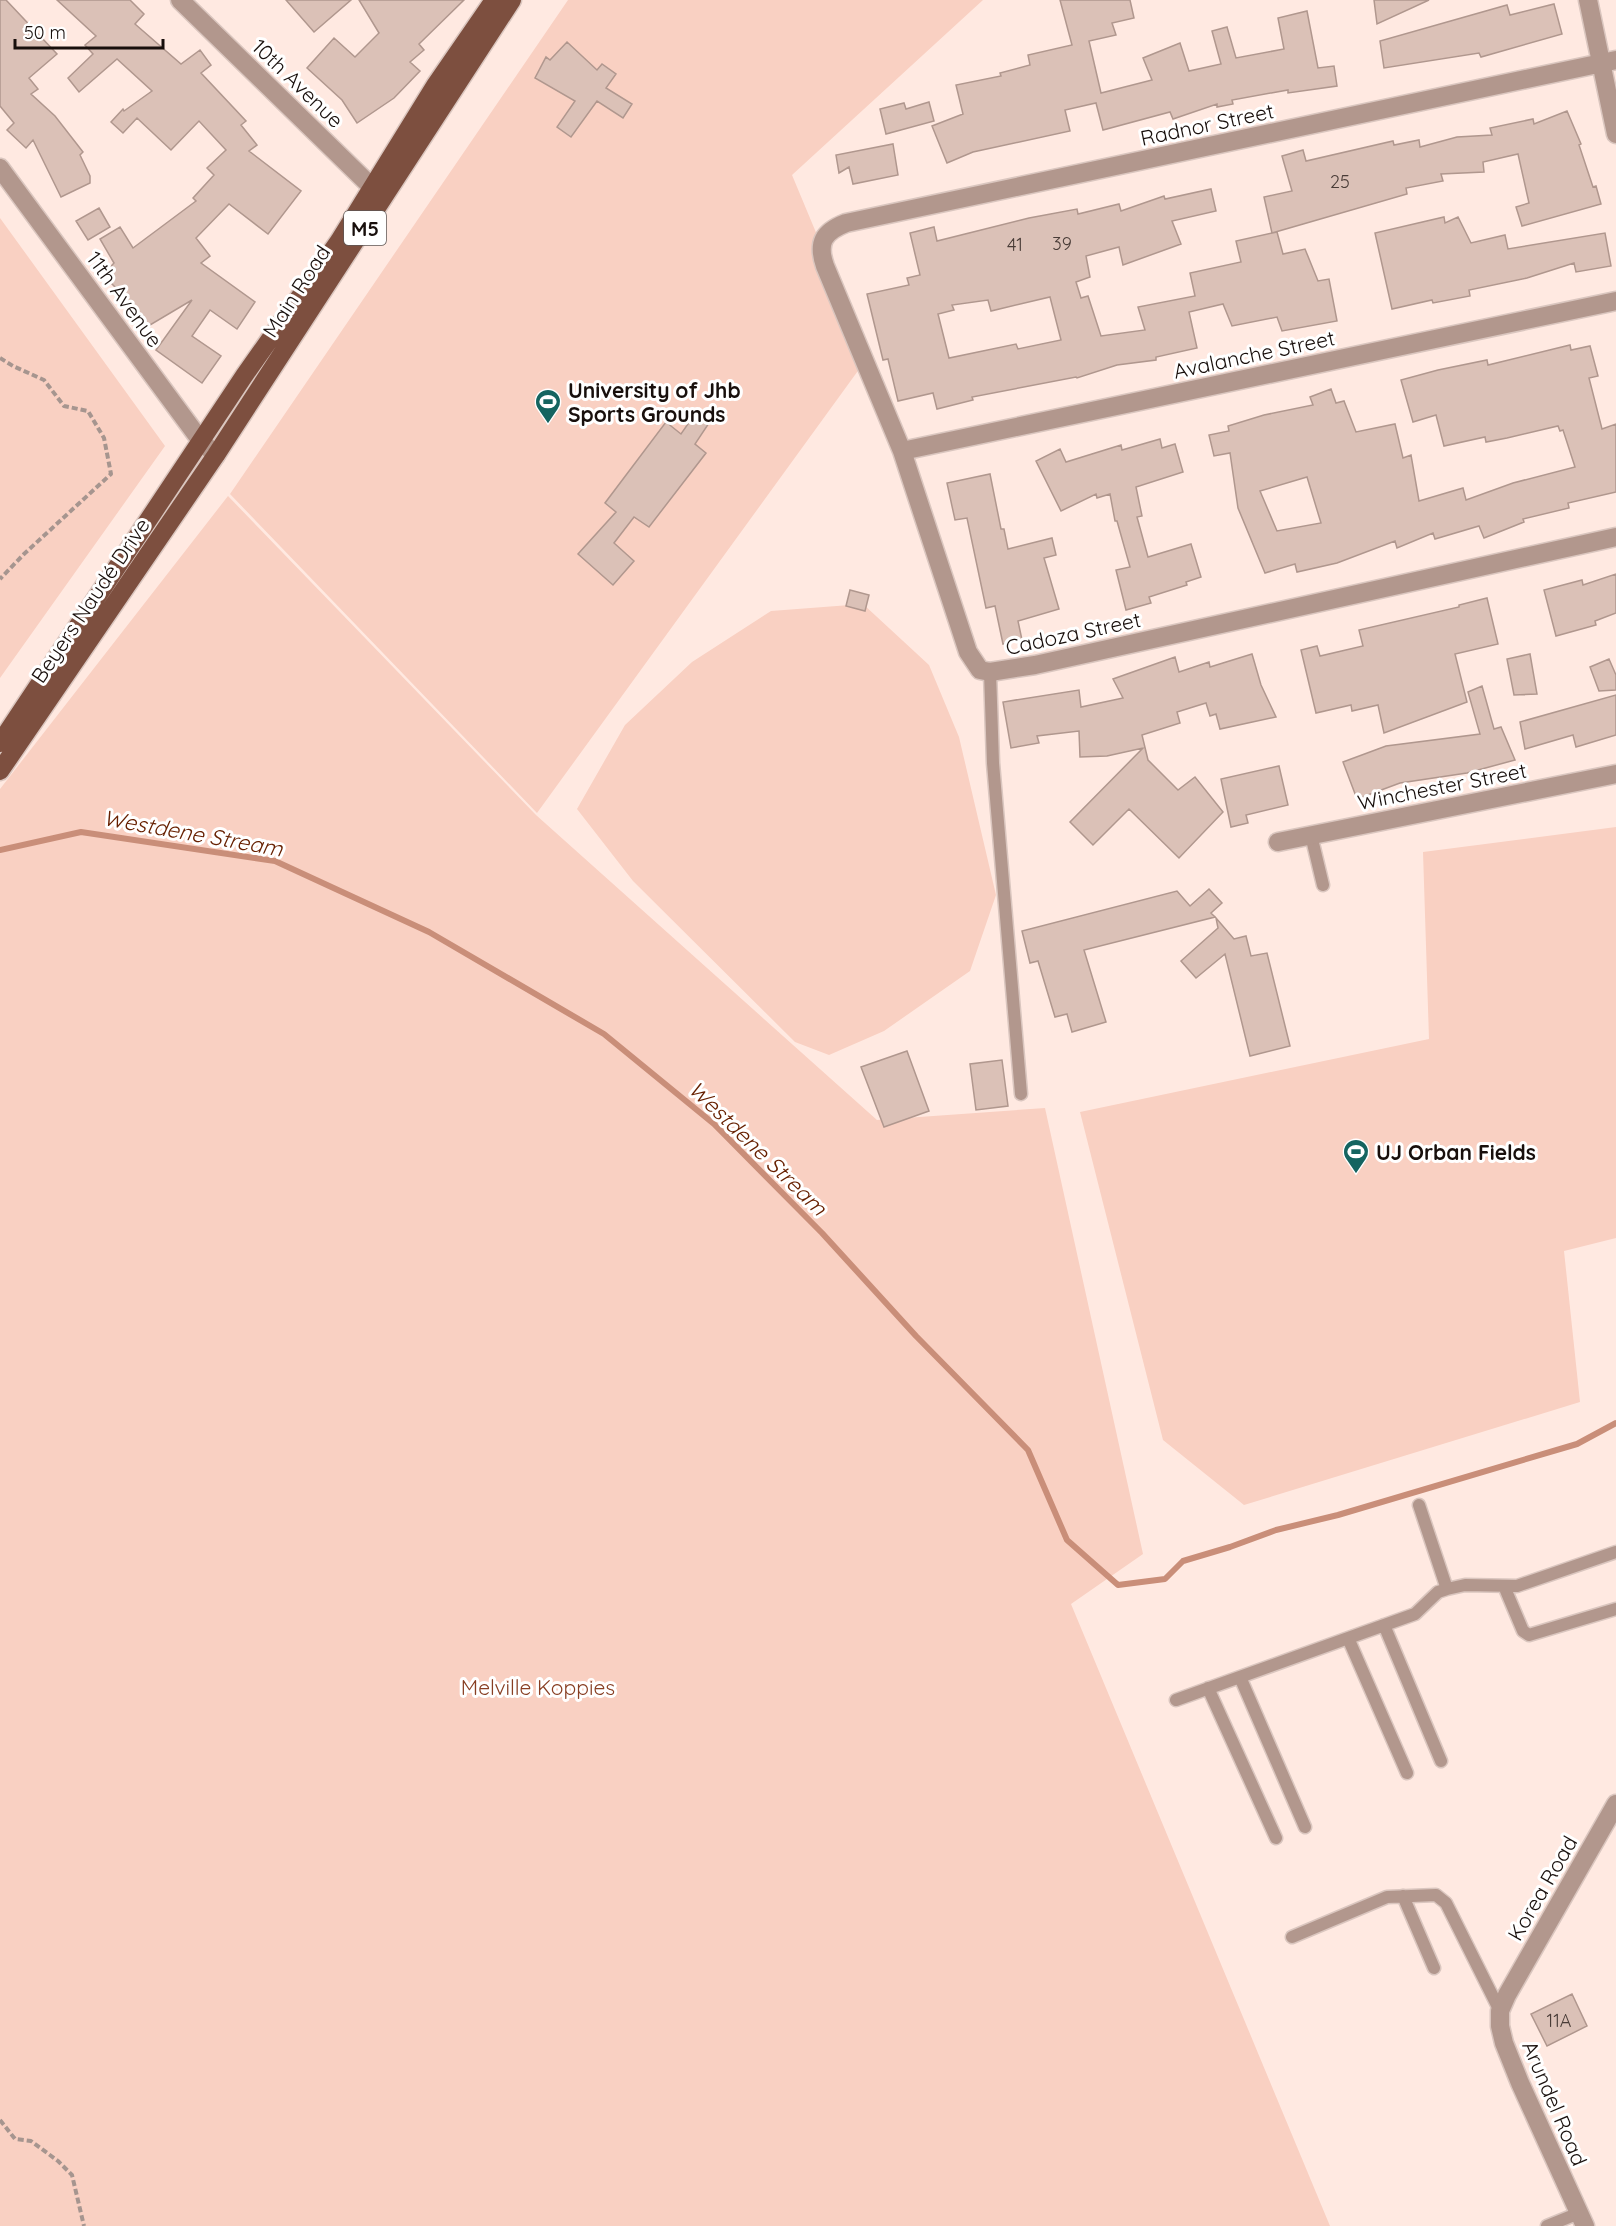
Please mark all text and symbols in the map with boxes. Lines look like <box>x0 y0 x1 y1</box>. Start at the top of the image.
scale bar <box>15 12 164 50</box>
text: 50 m <box>24 21 66 44</box>
street label: 10th Avenue <box>247 33 349 133</box>
street label: Radnor Street <box>1138 97 1276 151</box>
house number: 25 <box>1330 170 1350 193</box>
road number: M5 <box>344 211 386 245</box>
house number: 39 <box>1052 232 1072 255</box>
house number: 41 <box>1007 233 1023 256</box>
street label: Main Road <box>257 240 335 342</box>
street label: 11th Avenue <box>82 246 168 352</box>
street label: Avalanche Street <box>1171 324 1337 384</box>
place label: University of Jhb Sports Grounds <box>568 377 741 427</box>
sports icon: University of Jhb Sports Grounds <box>533 387 563 425</box>
street label: Beyers Naudé Drive <box>25 513 155 687</box>
street label: Cadoza Street <box>1003 606 1143 660</box>
street label: Winchester Street <box>1355 757 1529 815</box>
water label: Westdene Stream <box>101 803 286 863</box>
water label: Westdene Stream <box>683 1075 834 1222</box>
sports icon: UJ Orban Fields <box>1341 1137 1371 1175</box>
place label: UJ Orban Fields <box>1376 1139 1536 1165</box>
park label: Melville Koppies <box>461 1674 615 1700</box>
street label: Korea Road <box>1502 1831 1582 1945</box>
house number: 11A <box>1547 2009 1572 2032</box>
street label: Arundel Road <box>1517 2037 1593 2169</box>

